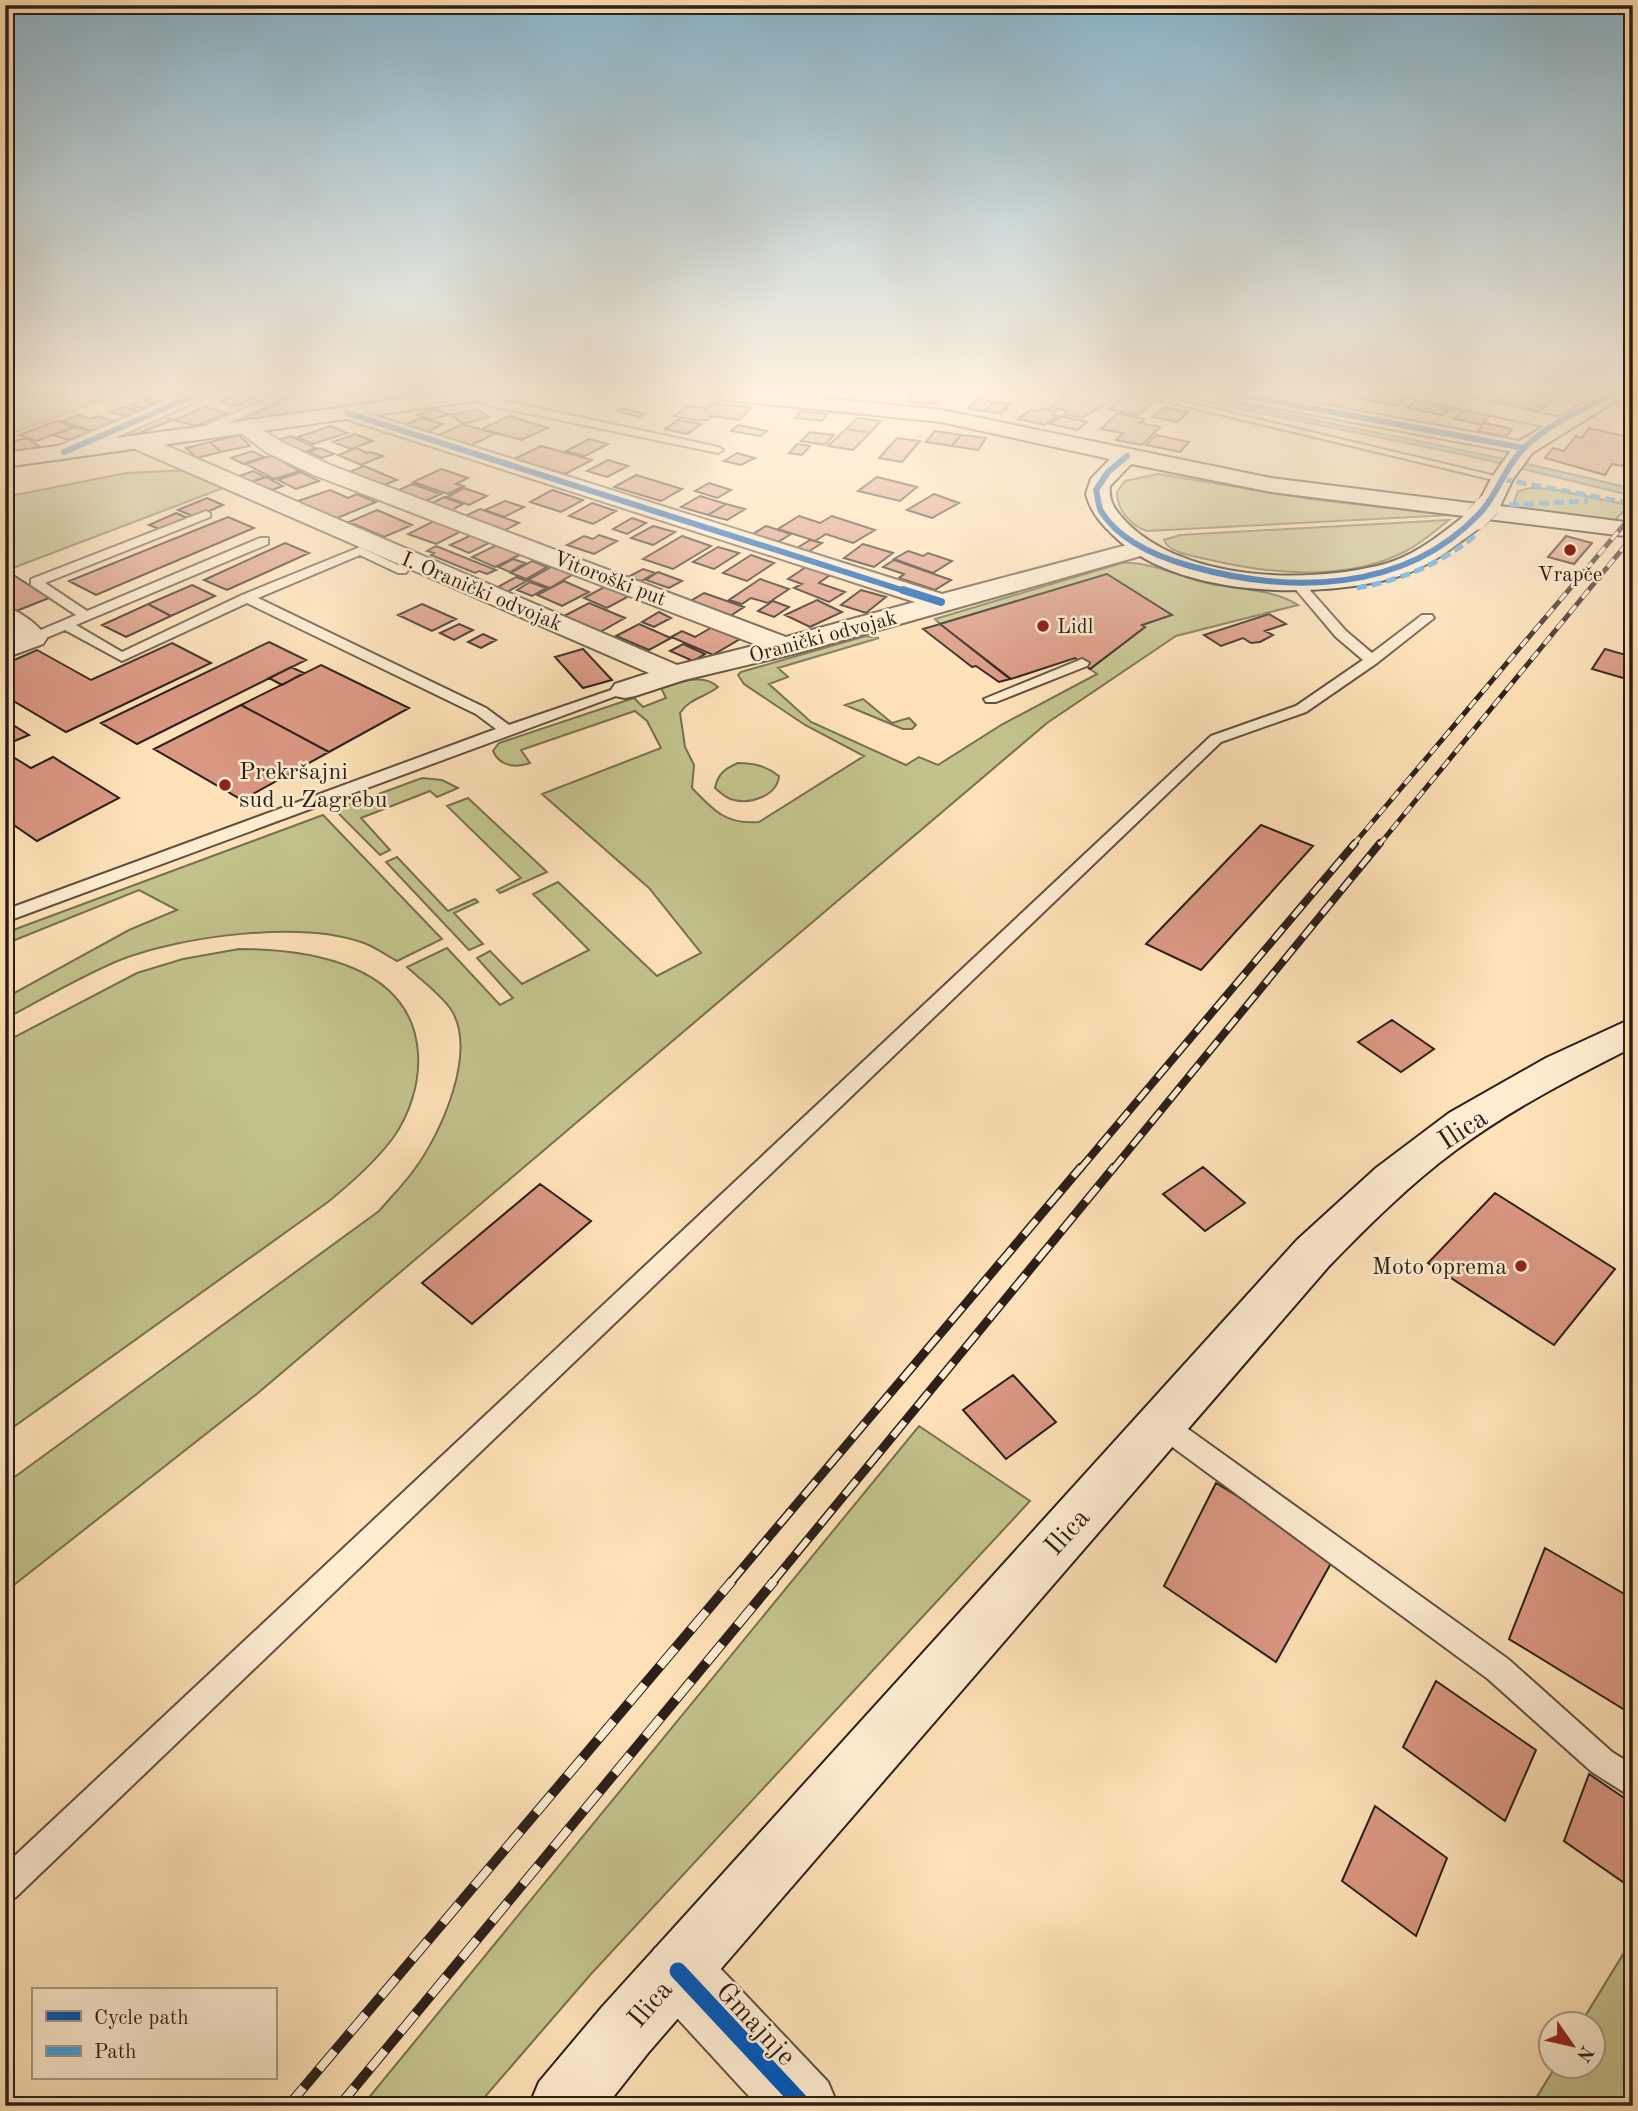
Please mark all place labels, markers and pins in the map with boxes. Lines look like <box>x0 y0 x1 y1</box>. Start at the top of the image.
marker: Vrapče <box>1562 542 1578 558</box>
place label: Vrapče <box>1538 565 1602 586</box>
place label: Lidl <box>1057 617 1094 638</box>
marker: Lidl <box>1035 618 1051 634</box>
place label: Prekršajni sud u Zagrebu <box>239 761 388 813</box>
marker: Prekršajni sud u Zagrebu <box>217 777 233 793</box>
place label: Moto oprema <box>1372 1256 1507 1280</box>
marker: Moto oprema <box>1513 1258 1529 1274</box>

